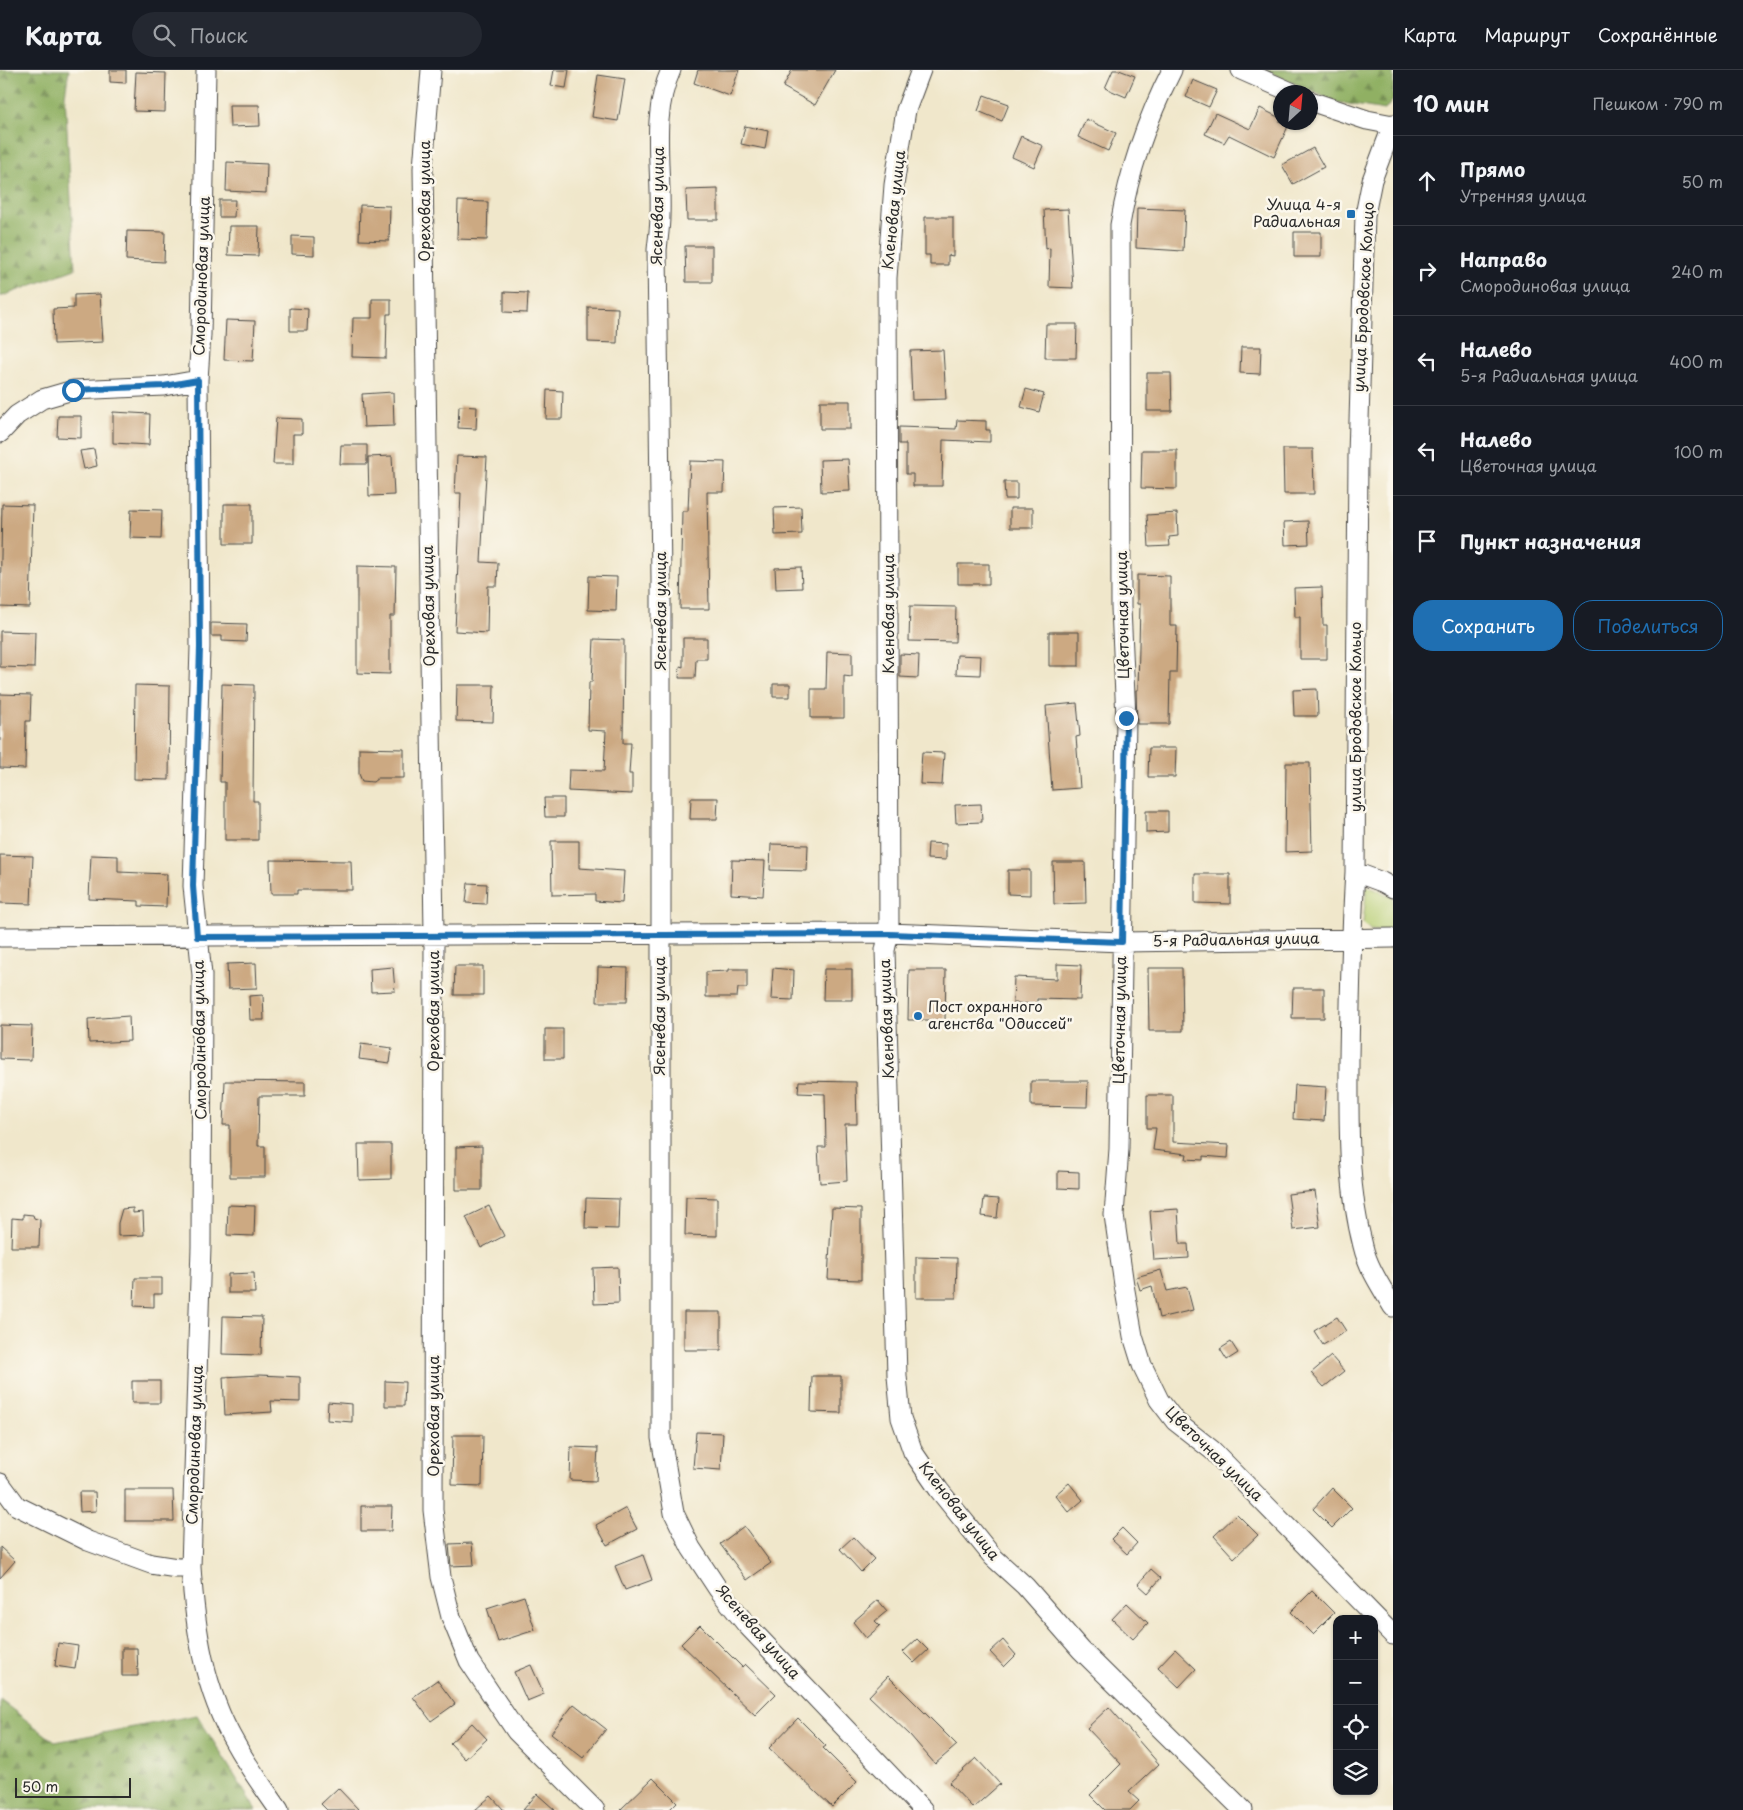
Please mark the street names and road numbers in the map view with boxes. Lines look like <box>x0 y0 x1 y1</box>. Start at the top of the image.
street label: Ореховая улица <box>412 140 435 262</box>
street label: Ясеневая улица <box>644 146 669 266</box>
street label: Кленовая улица <box>875 148 910 271</box>
street label: Смородиновая улица <box>186 195 215 356</box>
street label: улица Бродовское Кольцо <box>1346 201 1379 393</box>
street label: Ореховая улица <box>415 545 440 667</box>
street label: Цветочная улица <box>1109 550 1134 679</box>
street label: Ясеневая улица <box>648 551 671 670</box>
street label: Кленовая улица <box>876 553 899 674</box>
street label: улица Бродовское Кольцо <box>1343 622 1366 812</box>
street label: 5-я Радиальная улица <box>1152 926 1320 951</box>
street label: Ореховая улица <box>421 950 444 1072</box>
street label: Цветочная улица <box>1106 955 1131 1084</box>
street label: Ясеневая улица <box>647 956 670 1075</box>
street label: Кленовая улица <box>872 958 899 1079</box>
street label: Смородиновая улица <box>186 960 211 1120</box>
street label: Ореховая улица <box>421 1355 444 1477</box>
street label: Смородиновая улица <box>179 1364 208 1525</box>
street label: Цветочная улица <box>1161 1400 1270 1506</box>
street label: Кленовая улица <box>914 1456 1007 1565</box>
street label: Ясеневая улица <box>711 1579 807 1684</box>

